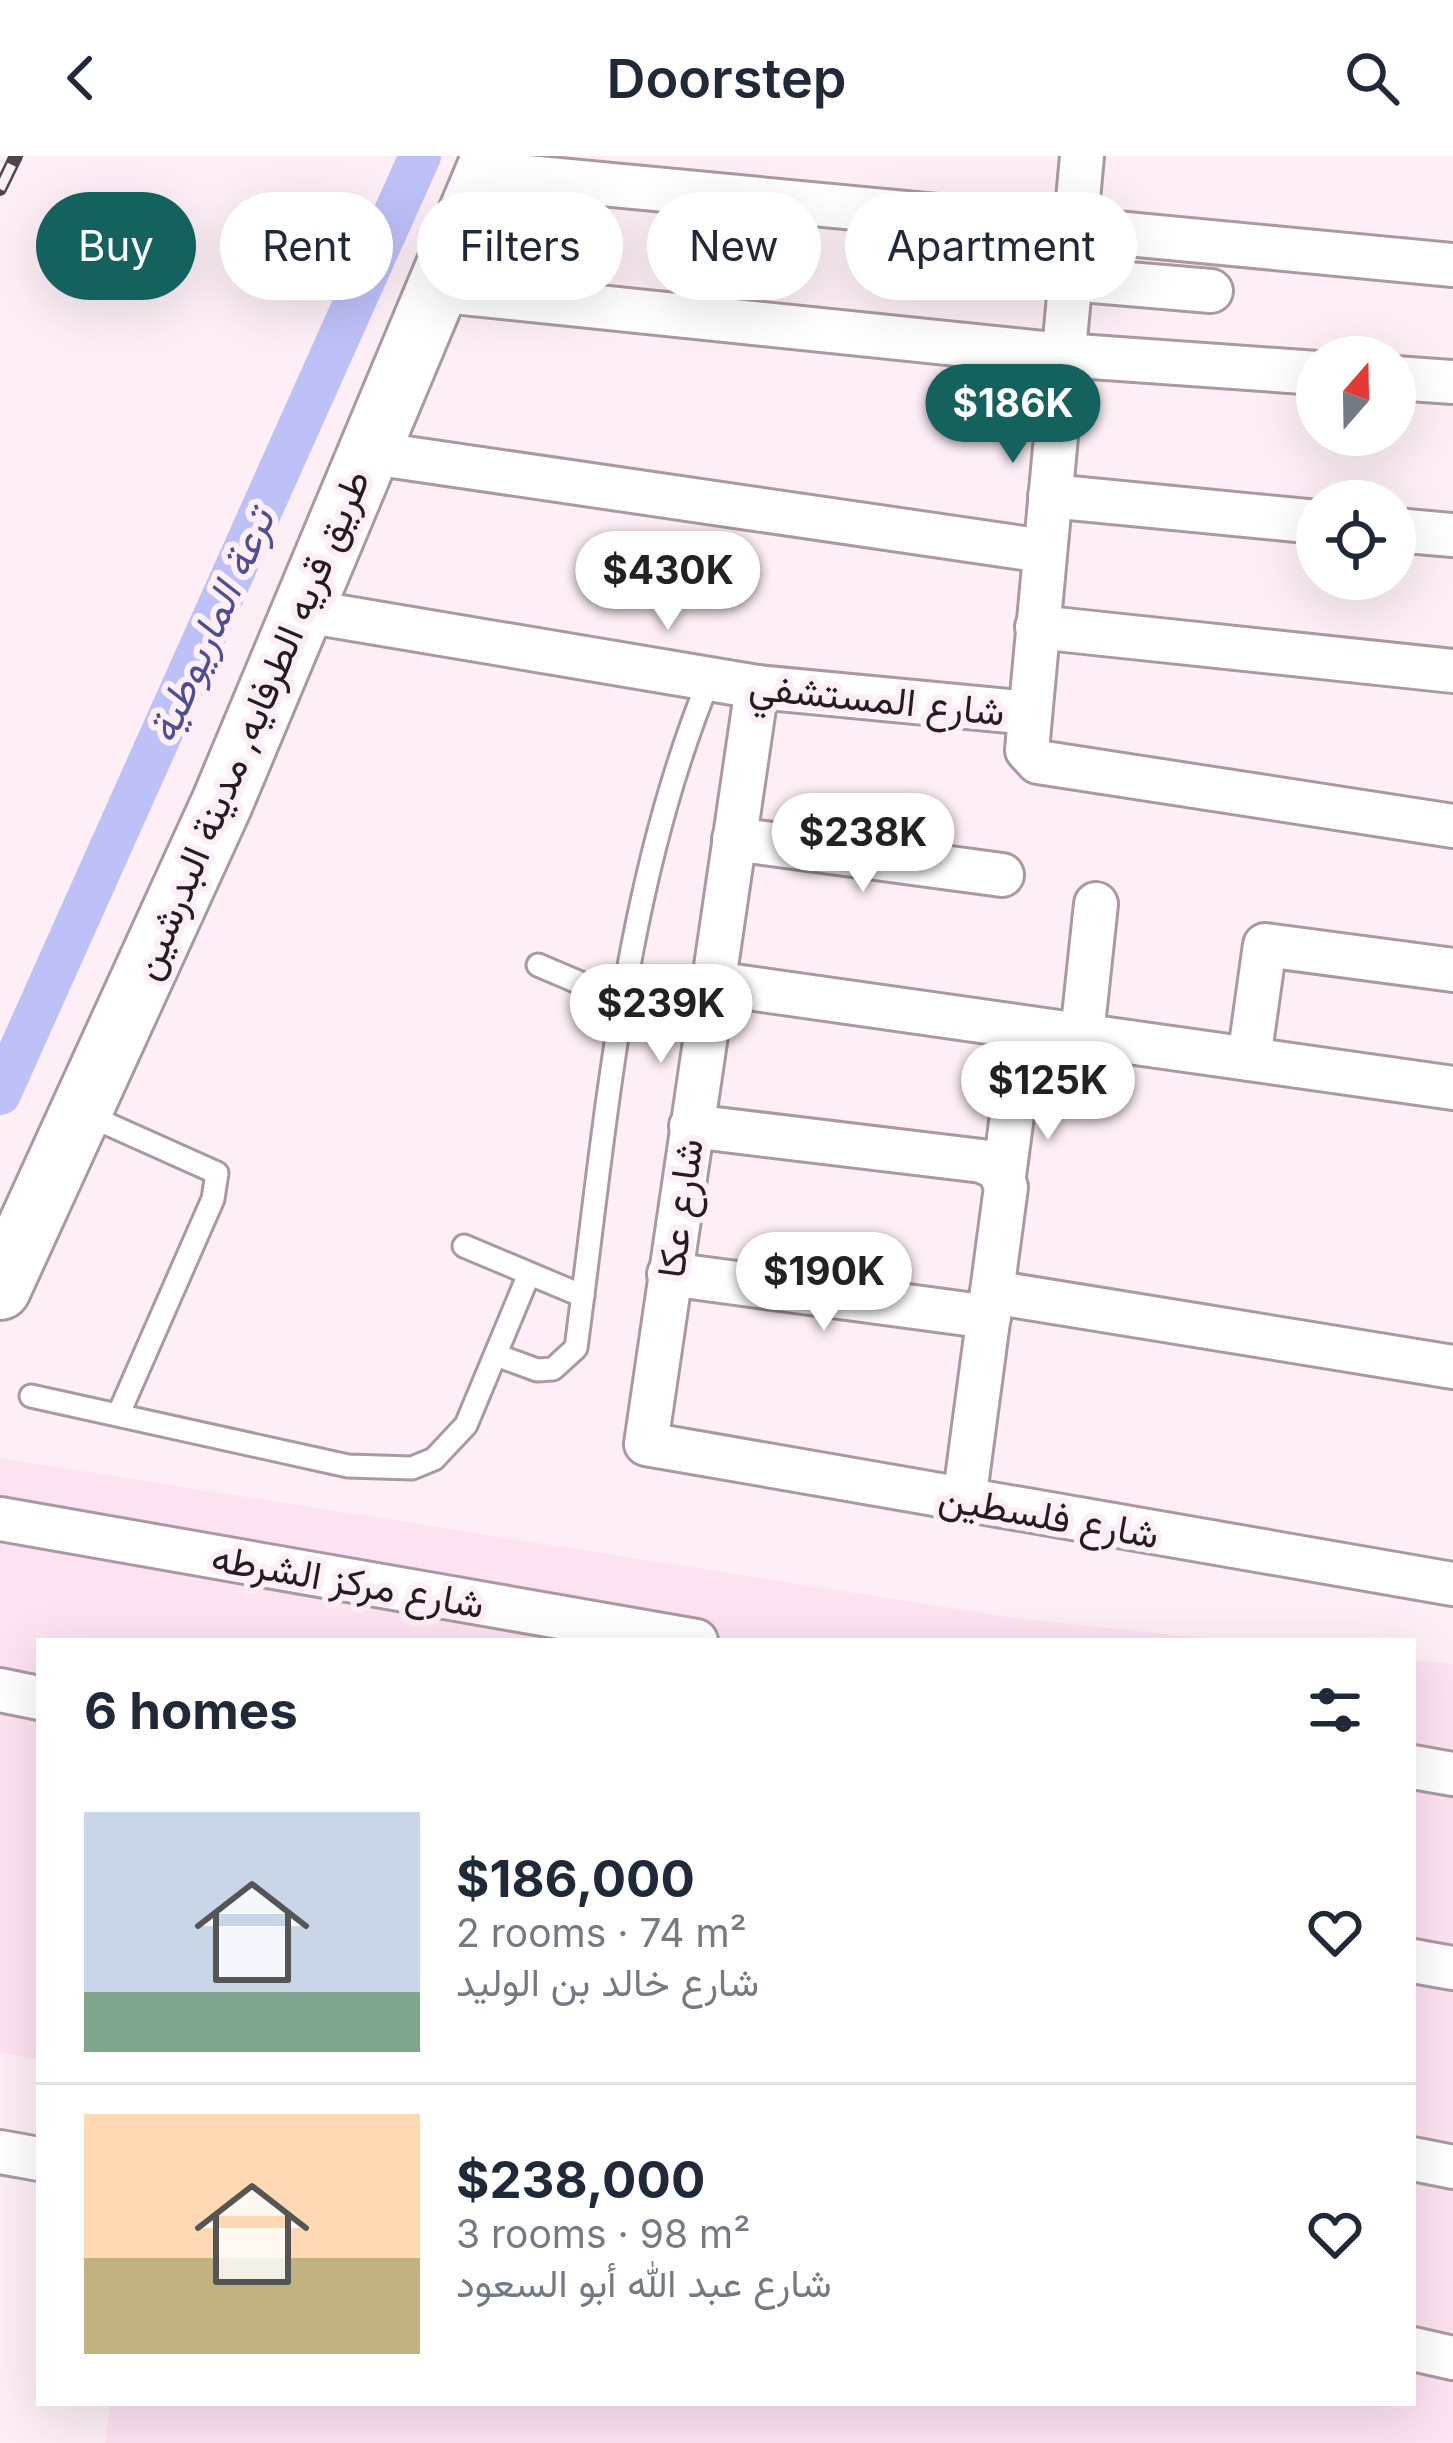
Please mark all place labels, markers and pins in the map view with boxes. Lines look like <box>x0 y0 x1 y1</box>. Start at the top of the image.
pin: $186K <box>929 364 1097 466</box>
pin: $430K <box>584 531 752 633</box>
pin: $238K <box>779 793 947 895</box>
pin: $239K <box>577 964 745 1066</box>
pin: $125K <box>964 1041 1132 1143</box>
pin: $190K <box>740 1232 908 1334</box>

